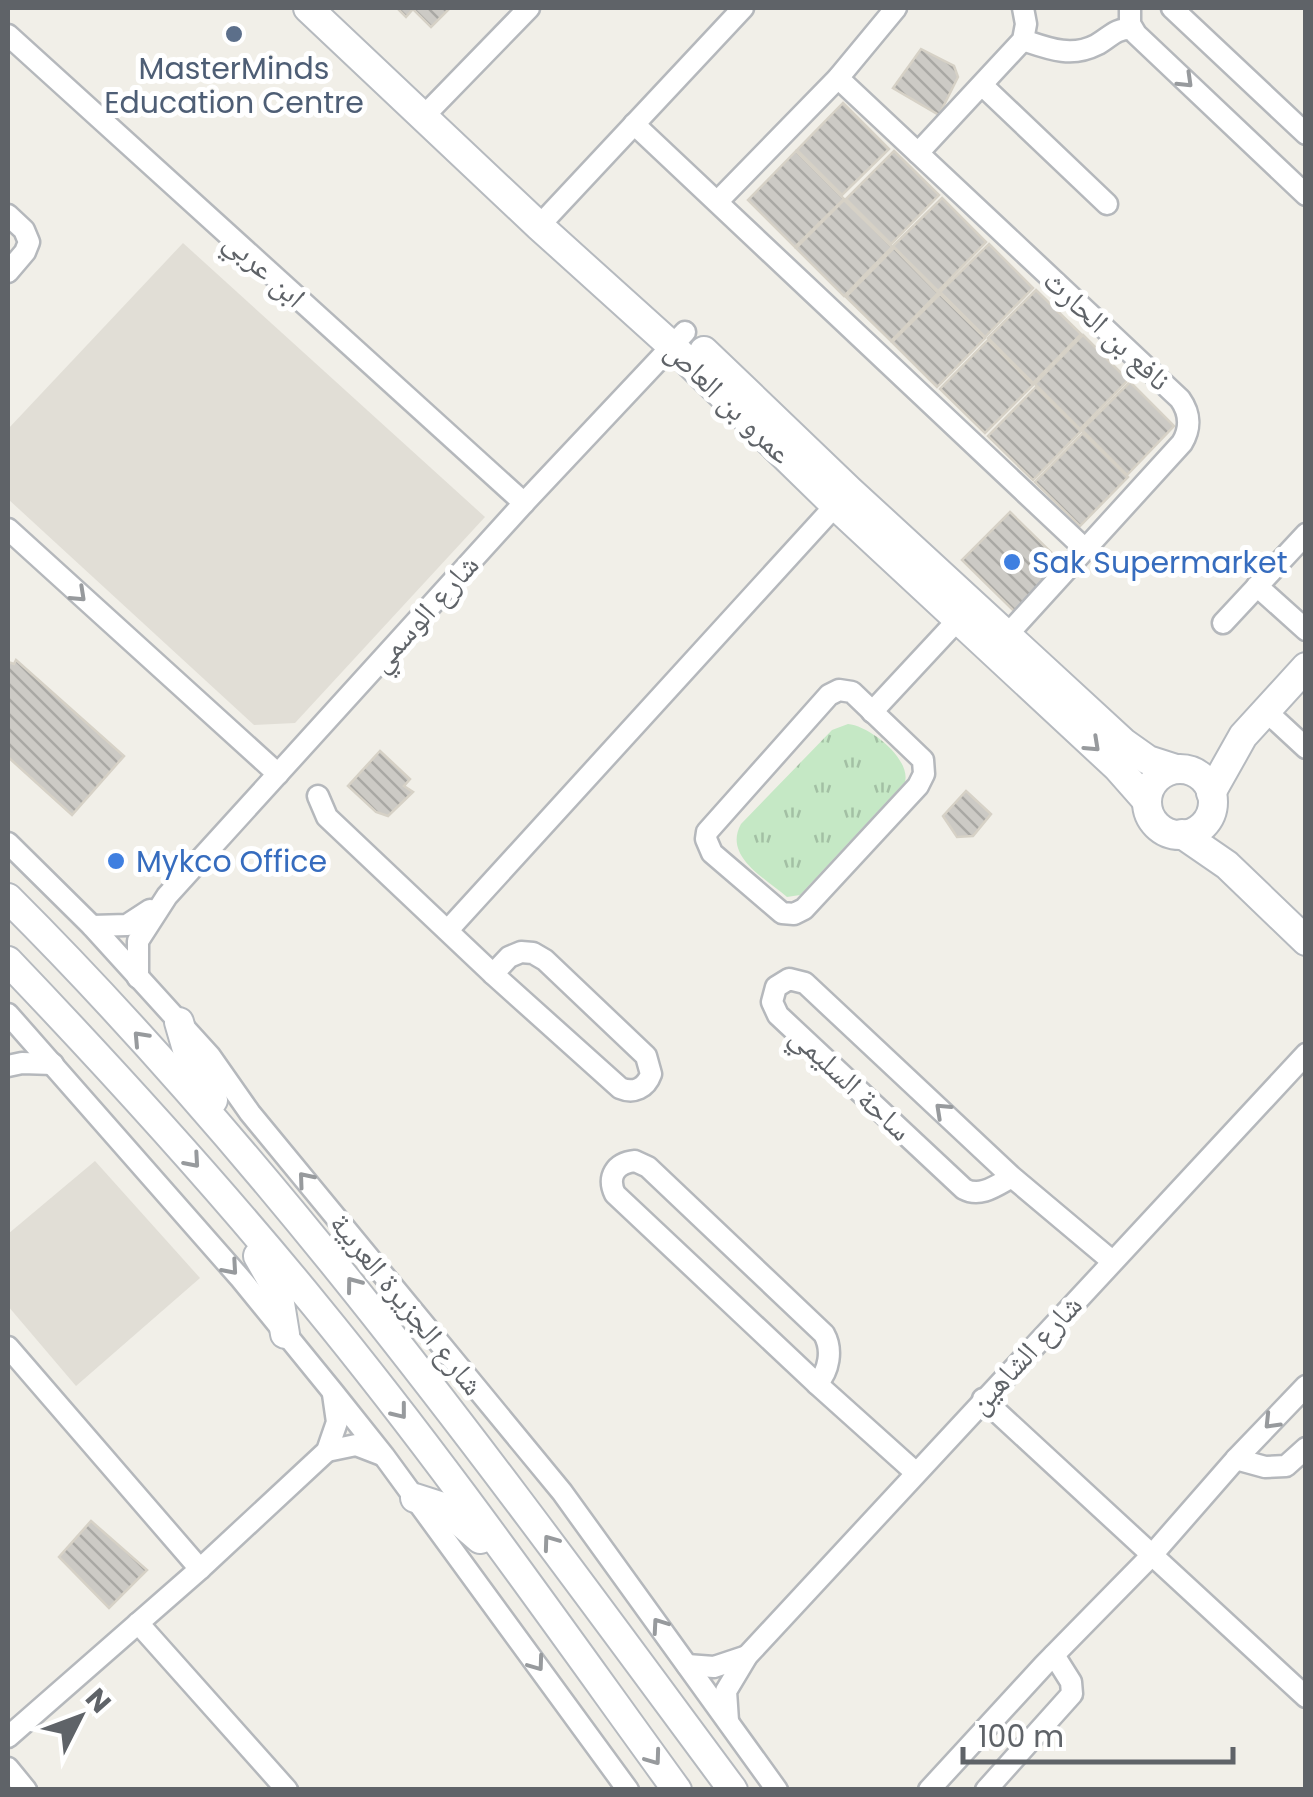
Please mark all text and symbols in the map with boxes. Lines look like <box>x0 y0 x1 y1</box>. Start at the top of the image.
marker: MasterMinds Education Centre <box>223 23 245 45</box>
place label: MasterMinds Education Centre <box>104 47 364 124</box>
one-way arrow <box>1174 69 1193 87</box>
street label: ابن عربي <box>213 221 315 319</box>
street label: نافع بن الحارث <box>1034 260 1180 400</box>
street label: عمرو بن العاص <box>656 330 802 474</box>
place label: Sak Supermarket <box>1032 541 1288 584</box>
street label: شارع الوسمي <box>359 545 491 683</box>
marker: Sak Supermarket <box>1001 551 1023 573</box>
one-way arrow <box>67 583 86 601</box>
one-way arrow <box>1082 733 1100 751</box>
place label: Mykco Office <box>136 840 327 883</box>
marker: Mykco Office <box>105 850 127 872</box>
street label: ساحة السليمي <box>779 1015 921 1153</box>
one-way arrow <box>134 1031 152 1050</box>
one-way arrow <box>935 1104 954 1122</box>
one-way arrow <box>181 1149 199 1168</box>
one-way arrow <box>298 1172 316 1190</box>
street label: شارع الجزيرة العربية <box>320 1203 494 1405</box>
one-way arrow <box>220 1257 238 1275</box>
one-way arrow <box>347 1277 364 1295</box>
street label: شارع الشاهين <box>958 1285 1092 1423</box>
one-way arrow <box>388 1401 405 1419</box>
one-way arrow <box>1265 1411 1283 1429</box>
one-way arrow <box>544 1535 561 1553</box>
one-way arrow <box>653 1618 671 1636</box>
one-way arrow <box>525 1653 542 1671</box>
north arrow <box>30 1667 130 1767</box>
text: N <box>77 1680 120 1721</box>
scale bar <box>963 1702 1233 1764</box>
text: 100 m <box>978 1715 1064 1758</box>
one-way arrow <box>642 1747 660 1766</box>

